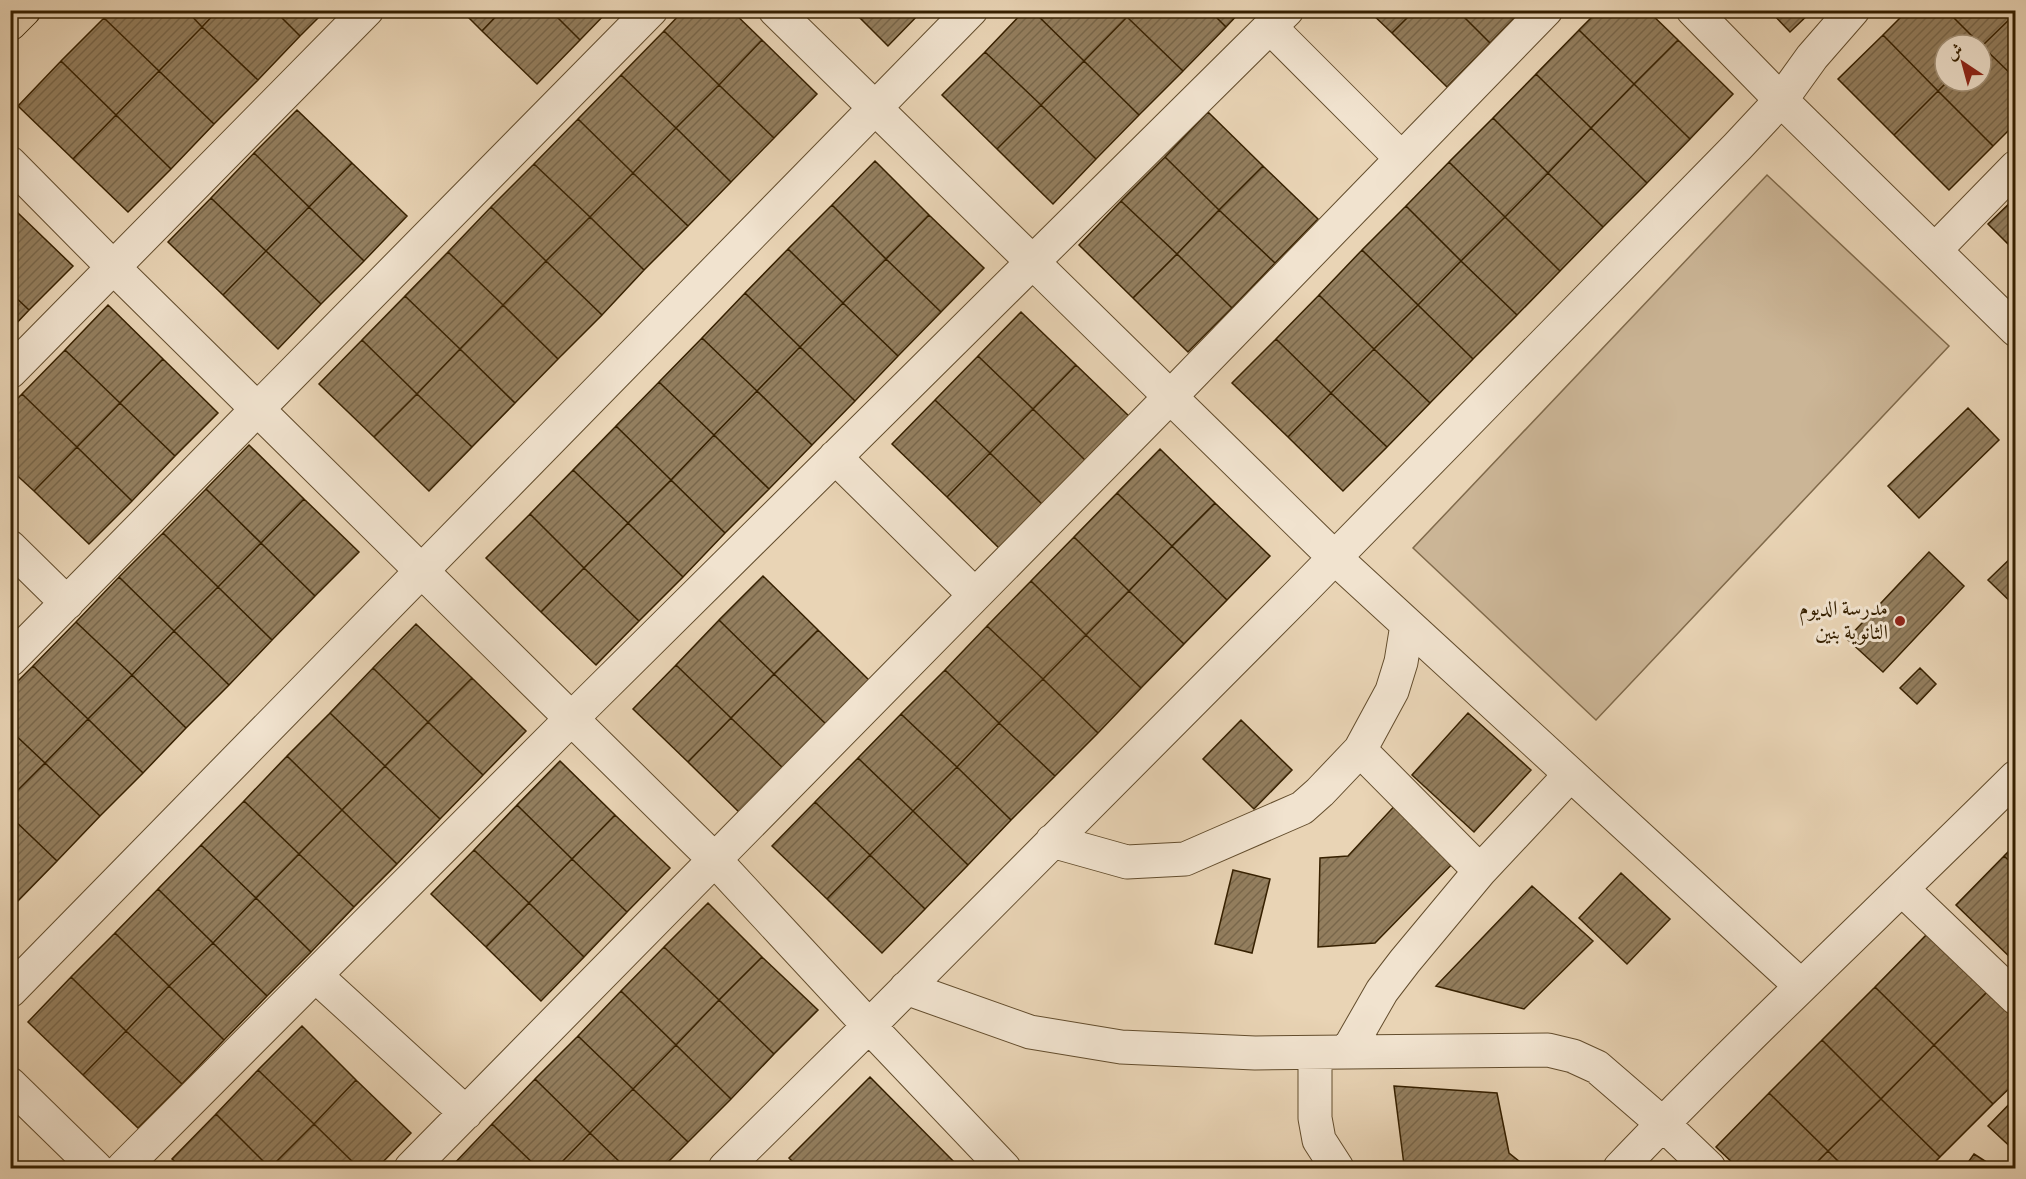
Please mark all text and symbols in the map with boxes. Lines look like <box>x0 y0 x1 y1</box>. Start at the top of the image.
north arrow <box>1933 33 1993 93</box>
text: ش <box>1942 39 1968 66</box>
place label: مدرسة الديوم الثانوية بنين <box>1799 595 1888 648</box>
marker: مدرسة الديوم الثانوية بنين <box>1893 614 1907 628</box>

